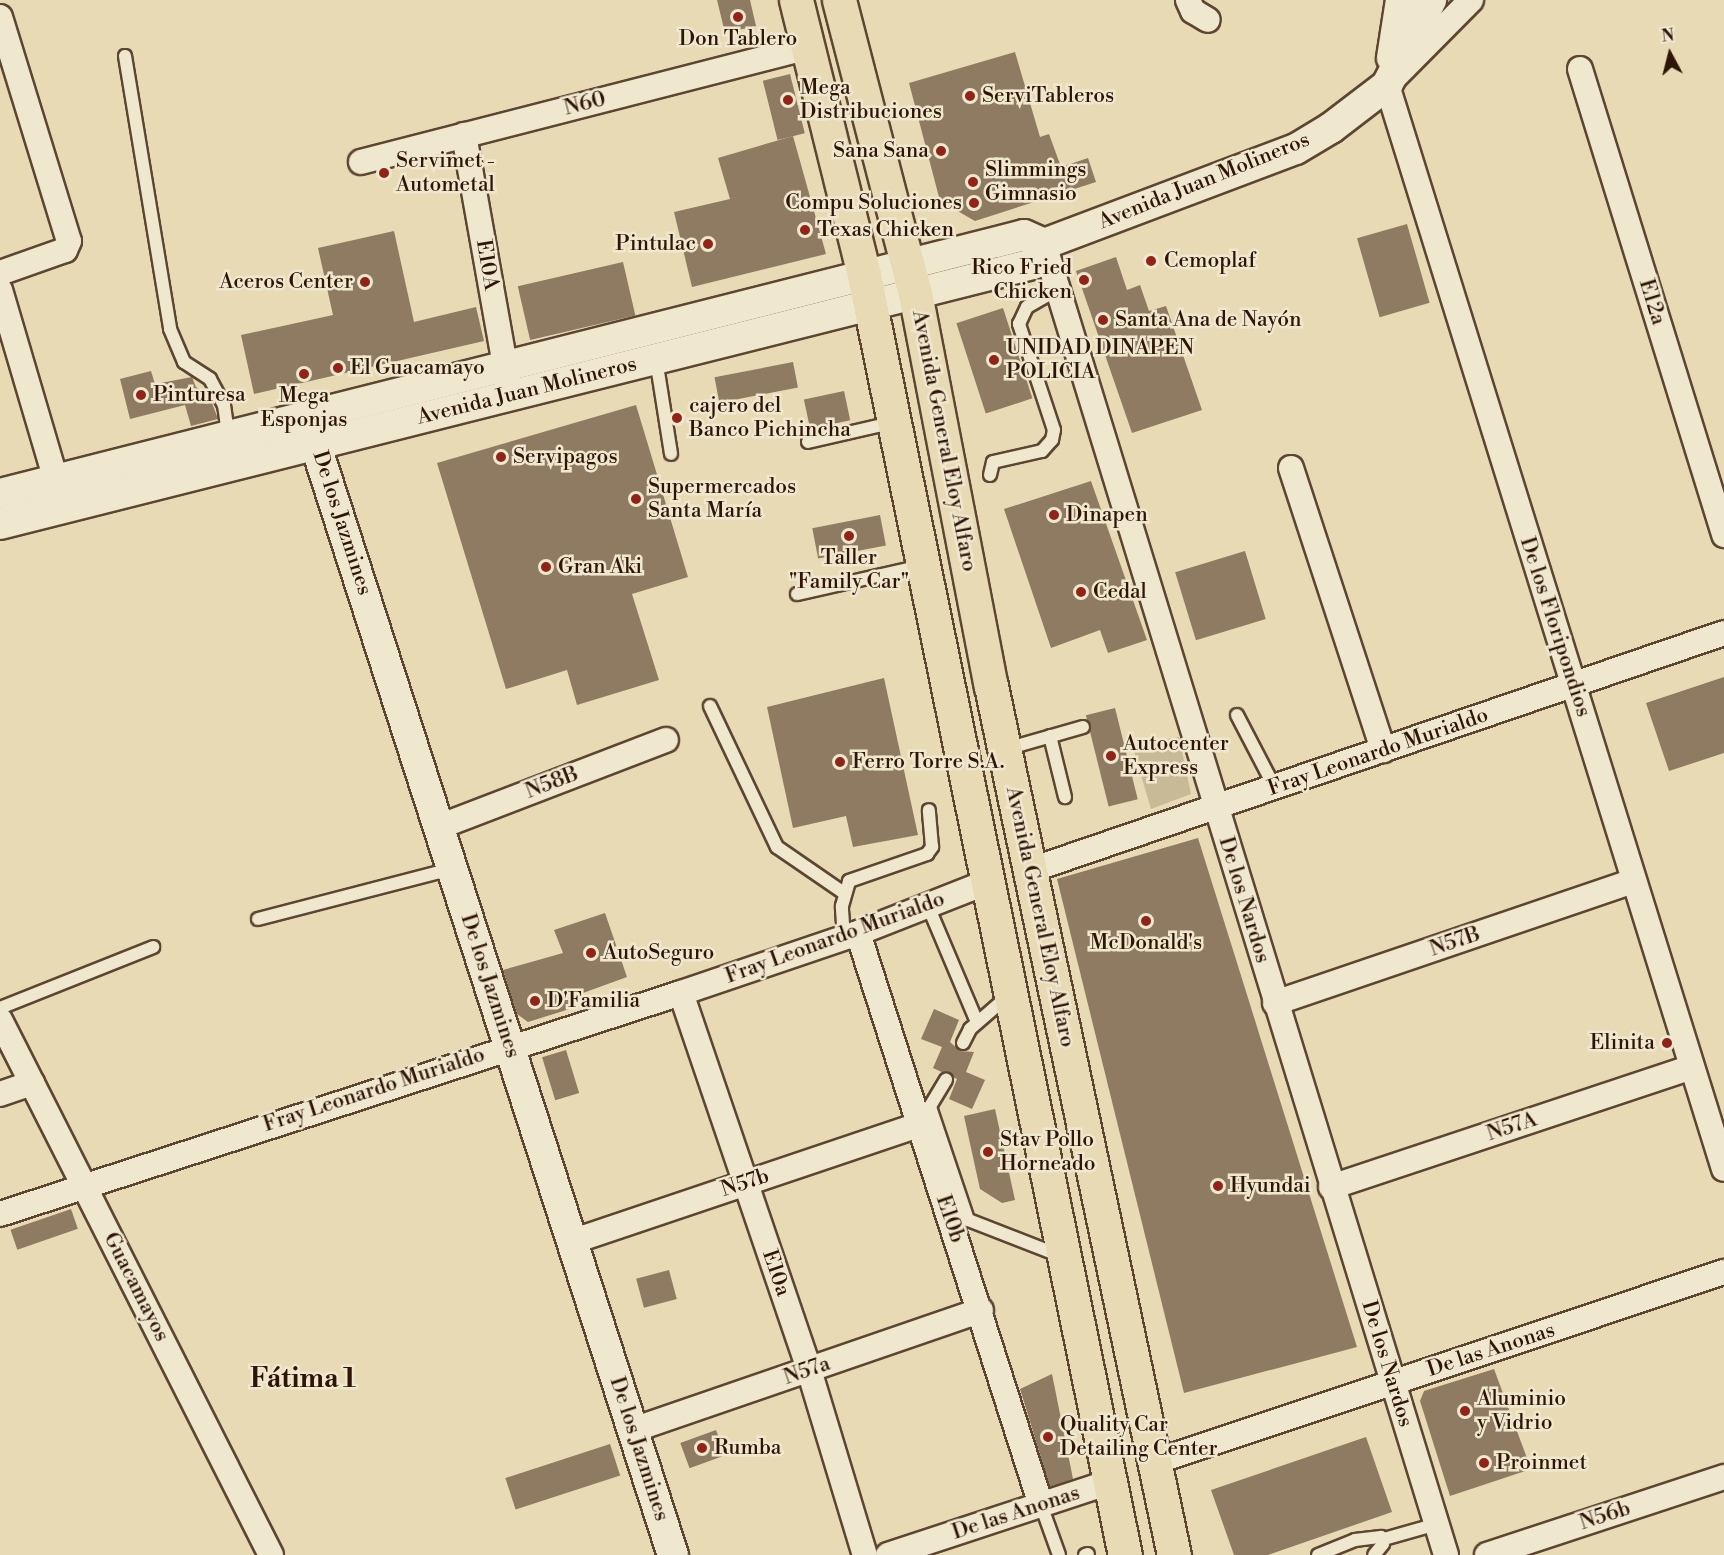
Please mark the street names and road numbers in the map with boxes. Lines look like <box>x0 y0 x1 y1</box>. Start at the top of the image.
street label: N60 <box>561 87 609 121</box>
street label: Avenida Juan Molineros <box>1095 127 1313 235</box>
street label: E10A <box>470 238 504 292</box>
street label: E12a <box>1633 276 1671 328</box>
street label: Avenida General Eloy Alfaro <box>906 308 982 574</box>
street label: Avenida Juan Molineros <box>415 352 639 430</box>
street label: De los Jazmines <box>307 448 377 598</box>
street label: De los Floripondios <box>1514 534 1596 720</box>
street label: Fray Leonardo Murialdo <box>1264 702 1492 802</box>
street label: N58B <box>522 761 582 805</box>
street label: Avenida General Eloy Alfaro <box>1000 784 1080 1050</box>
street label: De los Nardos <box>1213 834 1275 966</box>
street label: Fray Leonardo Murialdo <box>722 887 948 989</box>
street label: De los Jazmines <box>455 911 525 1061</box>
street label: N57B <box>1426 922 1484 962</box>
street label: Fray Leonardo Murialdo <box>260 1042 488 1138</box>
street label: N57A <box>1484 1107 1540 1147</box>
street label: N57b <box>718 1163 772 1203</box>
street label: E10b <box>930 1192 970 1246</box>
street label: Guacamayos <box>98 1228 174 1346</box>
street label: E10a <box>756 1246 796 1300</box>
street label: De los Nardos <box>1356 1298 1418 1430</box>
street label: De las Anonas <box>1424 1318 1558 1382</box>
street label: N57a <box>780 1351 834 1391</box>
street label: De los Jazmines <box>604 1374 674 1524</box>
street label: De las Anonas <box>949 1481 1083 1545</box>
street label: N56b <box>1576 1496 1634 1536</box>

